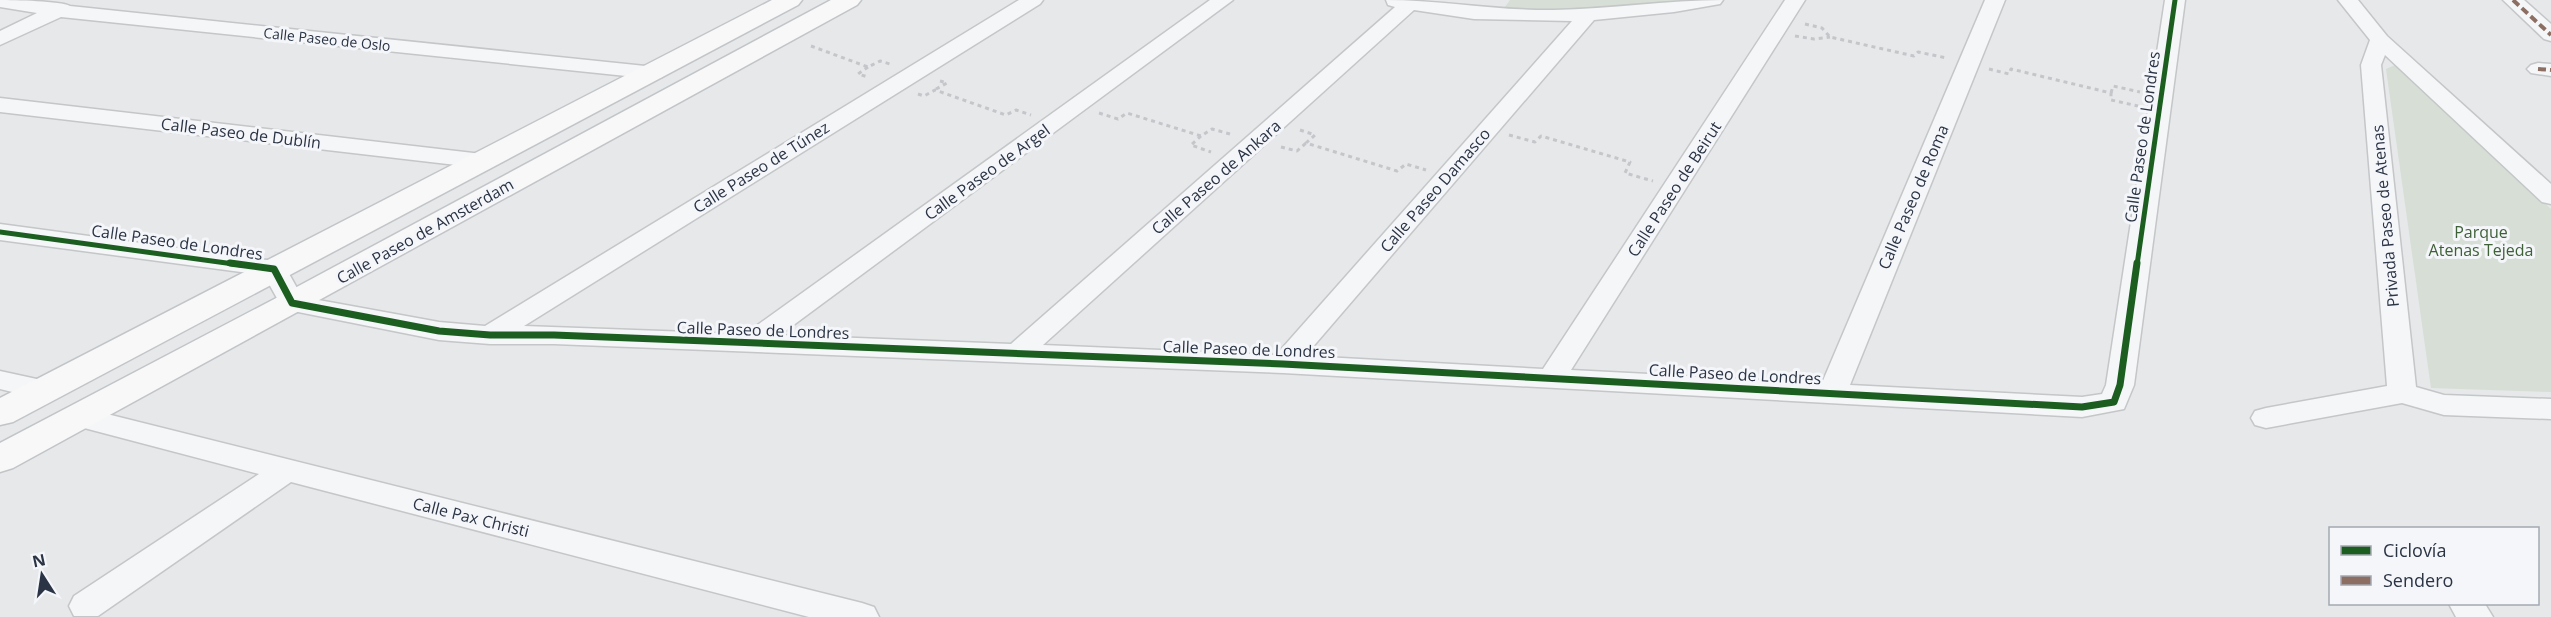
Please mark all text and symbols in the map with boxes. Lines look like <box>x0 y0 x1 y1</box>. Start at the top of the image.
street label: Calle Paseo de Oslo <box>263 23 391 55</box>
street label: Calle Paseo de Londres <box>2119 50 2165 224</box>
street label: Calle Paseo de Dublín <box>160 112 322 154</box>
street label: Calle Paseo de Ankara <box>1147 115 1285 239</box>
street label: Calle Paseo de Túnez <box>689 116 833 218</box>
street label: Calle Paseo de Beirut <box>1622 117 1726 261</box>
street label: Calle Paseo de Argel <box>920 119 1054 225</box>
street label: Calle Paseo de Roma <box>1873 121 1953 273</box>
street label: Calle Paseo Damasco <box>1375 123 1495 257</box>
street label: Privada Paseo de Atenas <box>2366 124 2404 308</box>
street label: Calle Paseo de Amsterdam <box>333 173 517 289</box>
street label: Calle Paseo de Londres <box>90 219 264 265</box>
park label: Parque Atenas Tejeda <box>2429 221 2533 261</box>
street label: Calle Paseo de Londres <box>676 316 850 344</box>
street label: Calle Paseo de Londres <box>1162 335 1336 363</box>
street label: Calle Paseo de Londres <box>1648 358 1822 390</box>
street label: Calle Pax Christi <box>411 492 531 542</box>
legend <box>2329 527 2539 605</box>
text: Ciclovía <box>2383 538 2446 562</box>
north arrow <box>12 545 72 605</box>
text: N <box>30 548 48 572</box>
text: Sendero <box>2383 568 2453 592</box>

